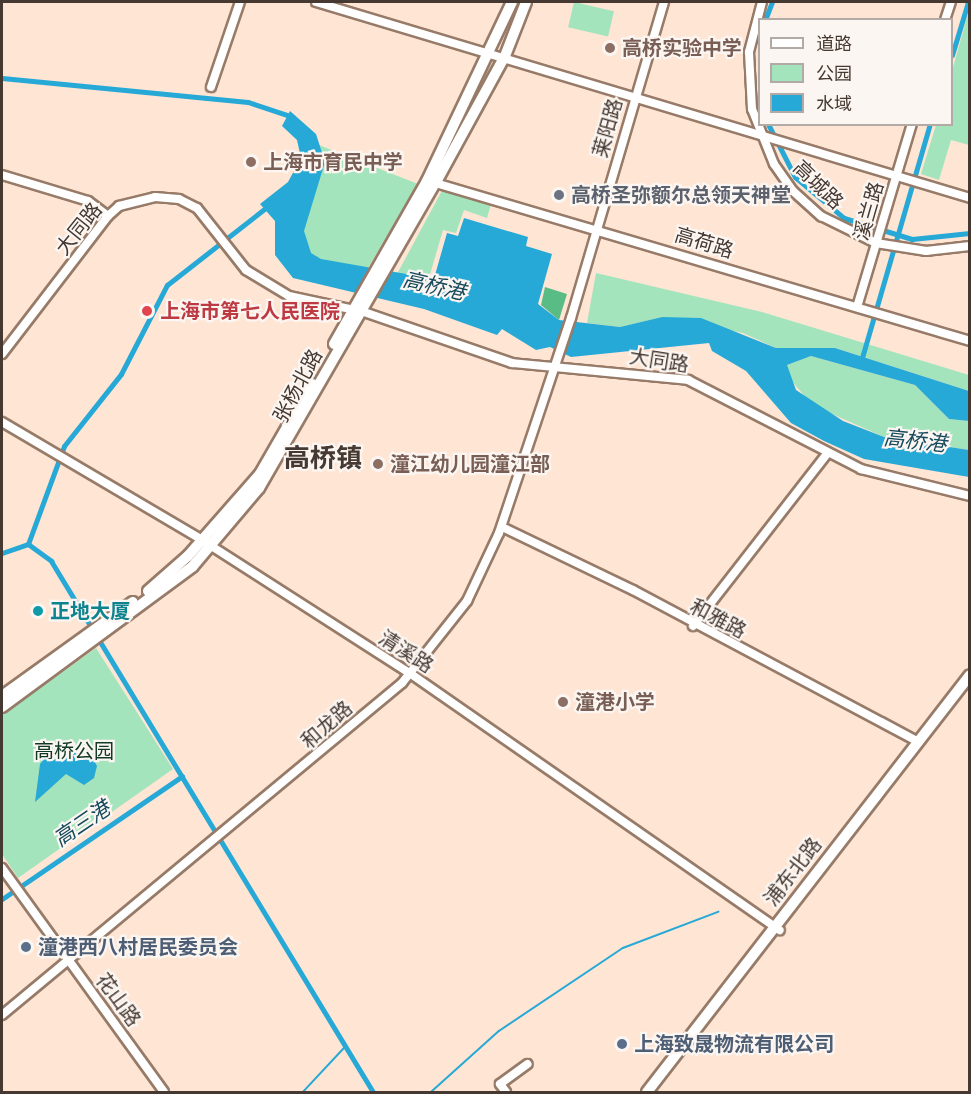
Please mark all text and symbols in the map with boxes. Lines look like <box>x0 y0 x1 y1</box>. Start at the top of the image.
legend <box>758 18 953 126</box>
text: 道路 <box>816 31 852 56</box>
place label: 高桥实验中学 <box>622 36 742 60</box>
marker: 高桥实验中学 <box>603 41 617 55</box>
text: 公园 <box>816 61 852 86</box>
text: 水域 <box>816 91 852 116</box>
street label: 莱阳路 <box>588 96 628 160</box>
place label: 上海市育民中学 <box>263 150 403 174</box>
marker: 上海市育民中学 <box>244 155 258 169</box>
street label: 高城路 <box>788 156 848 214</box>
street label: 溪兰路 <box>849 179 889 243</box>
place label: 高桥圣弥额尔总领天神堂 <box>571 183 791 207</box>
marker: 高桥圣弥额尔总领天神堂 <box>552 188 566 202</box>
street label: 大同路 <box>51 198 107 260</box>
street label: 高荷路 <box>672 223 736 263</box>
water label: 高桥港 <box>400 267 468 305</box>
place label: 上海市第七人民医院 <box>160 299 340 323</box>
marker: 上海市第七人民医院 <box>138 302 156 320</box>
street label: 大同路 <box>627 344 691 378</box>
street label: 张杨北路 <box>269 345 327 427</box>
water label: 高桥港 <box>882 425 948 457</box>
district label: 高桥镇 <box>284 443 362 475</box>
place label: 潼江幼儿园潼江部 <box>390 452 550 476</box>
marker: 潼江幼儿园潼江部 <box>371 457 385 471</box>
street label: 和雅路 <box>686 594 750 644</box>
place label: 正地大厦 <box>50 599 130 623</box>
marker: 正地大厦 <box>31 604 45 618</box>
street label: 清溪路 <box>374 626 438 678</box>
place label: 潼港小学 <box>575 690 655 714</box>
marker: 潼港小学 <box>556 695 570 709</box>
street label: 和龙路 <box>296 696 358 754</box>
park label: 高桥公园 <box>34 739 114 763</box>
water label: 高三港 <box>49 796 115 852</box>
street label: 浦东北路 <box>759 833 827 911</box>
place label: 潼港西八村居民委员会 <box>38 935 238 959</box>
marker: 潼港西八村居民委员会 <box>19 940 33 954</box>
street label: 花山路 <box>91 969 145 1031</box>
place label: 上海致晟物流有限公司 <box>634 1032 834 1056</box>
marker: 上海致晟物流有限公司 <box>615 1037 629 1051</box>

